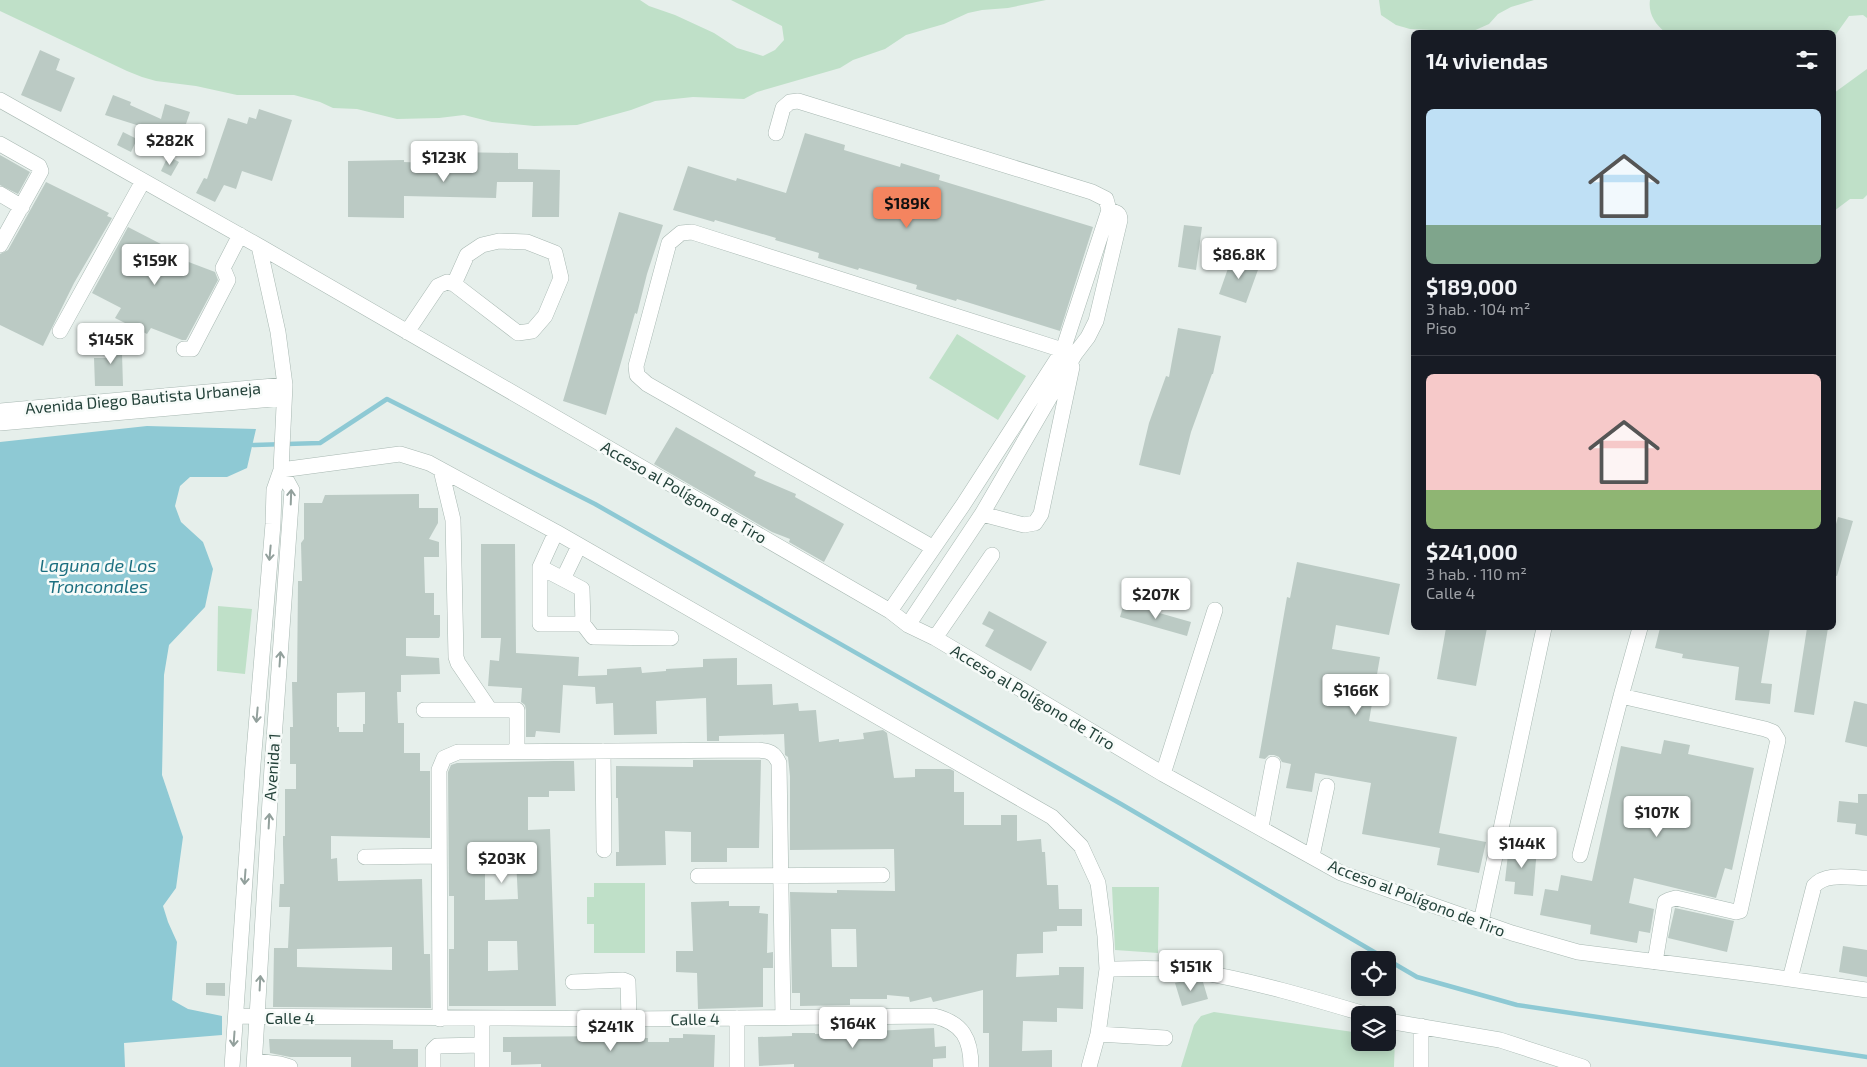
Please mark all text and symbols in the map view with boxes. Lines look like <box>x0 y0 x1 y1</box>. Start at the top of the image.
icon: filters <box>1793 46 1821 74</box>
text: 14 viviendas <box>1426 48 1548 73</box>
pin: $282K <box>135 124 205 166</box>
text: $282K <box>146 130 194 149</box>
pin: $123K <box>409 140 479 183</box>
icon: home <box>1579 141 1669 231</box>
text: $123K <box>422 147 466 166</box>
pin: $189K <box>872 186 942 229</box>
text: $189K <box>884 193 930 212</box>
pin: $86.8K <box>1198 238 1280 280</box>
pin: $159K <box>120 244 190 286</box>
text: $86.8K <box>1213 244 1265 263</box>
text: $159K <box>133 250 177 269</box>
text: $189,000 <box>1426 274 1518 299</box>
text: 3 hab. · 104 m² <box>1426 299 1530 318</box>
text: Piso <box>1426 318 1457 337</box>
pin: $145K <box>76 322 146 365</box>
text: $145K <box>88 329 134 348</box>
street label: Avenida Diego Bautista Urbaneja <box>24 378 262 418</box>
icon: home <box>1579 407 1669 497</box>
street label: Acceso al Polígono de Tiro <box>598 436 770 547</box>
one-way arrow <box>286 489 296 506</box>
text: $241,000 <box>1426 539 1518 564</box>
one-way arrow <box>266 544 275 560</box>
water label: Laguna de Los Tronconales <box>40 554 157 597</box>
text: 3 hab. · 110 m² <box>1426 564 1527 583</box>
pin: $207K <box>1121 578 1191 620</box>
text: Calle 4 <box>1426 583 1475 602</box>
text: $207K <box>1132 584 1180 603</box>
street label: Acceso al Polígono de Tiro <box>948 640 1119 753</box>
one-way arrow <box>275 651 284 667</box>
pin: $166K <box>1321 674 1391 716</box>
text: $166K <box>1333 680 1379 699</box>
one-way arrow <box>252 706 262 722</box>
street label: Avenida 1 <box>260 733 283 801</box>
pin: $107K <box>1622 796 1692 838</box>
text: $107K <box>1635 802 1679 821</box>
one-way arrow <box>264 813 274 830</box>
pin: $144K <box>1487 826 1557 869</box>
text: $144K <box>1499 833 1545 852</box>
pin: $203K <box>467 842 537 884</box>
text: $203K <box>478 848 526 867</box>
street label: Acceso al Polígono de Tiro <box>1326 855 1508 940</box>
one-way arrow <box>241 869 250 885</box>
pin: $151K <box>1156 950 1226 992</box>
map controls <box>1351 951 1396 1051</box>
button: locate <box>1351 951 1396 996</box>
text: $151K <box>1170 956 1212 975</box>
one-way arrow <box>256 976 265 992</box>
pin: $164K <box>818 1006 888 1049</box>
button: layers <box>1351 1006 1396 1051</box>
street label: Calle 4 <box>265 1008 315 1027</box>
street label: Calle 4 <box>670 1009 720 1028</box>
pin: $241K <box>576 1010 646 1052</box>
text: $164K <box>830 1013 876 1032</box>
text: $241K <box>588 1016 634 1035</box>
one-way arrow <box>229 1031 239 1047</box>

